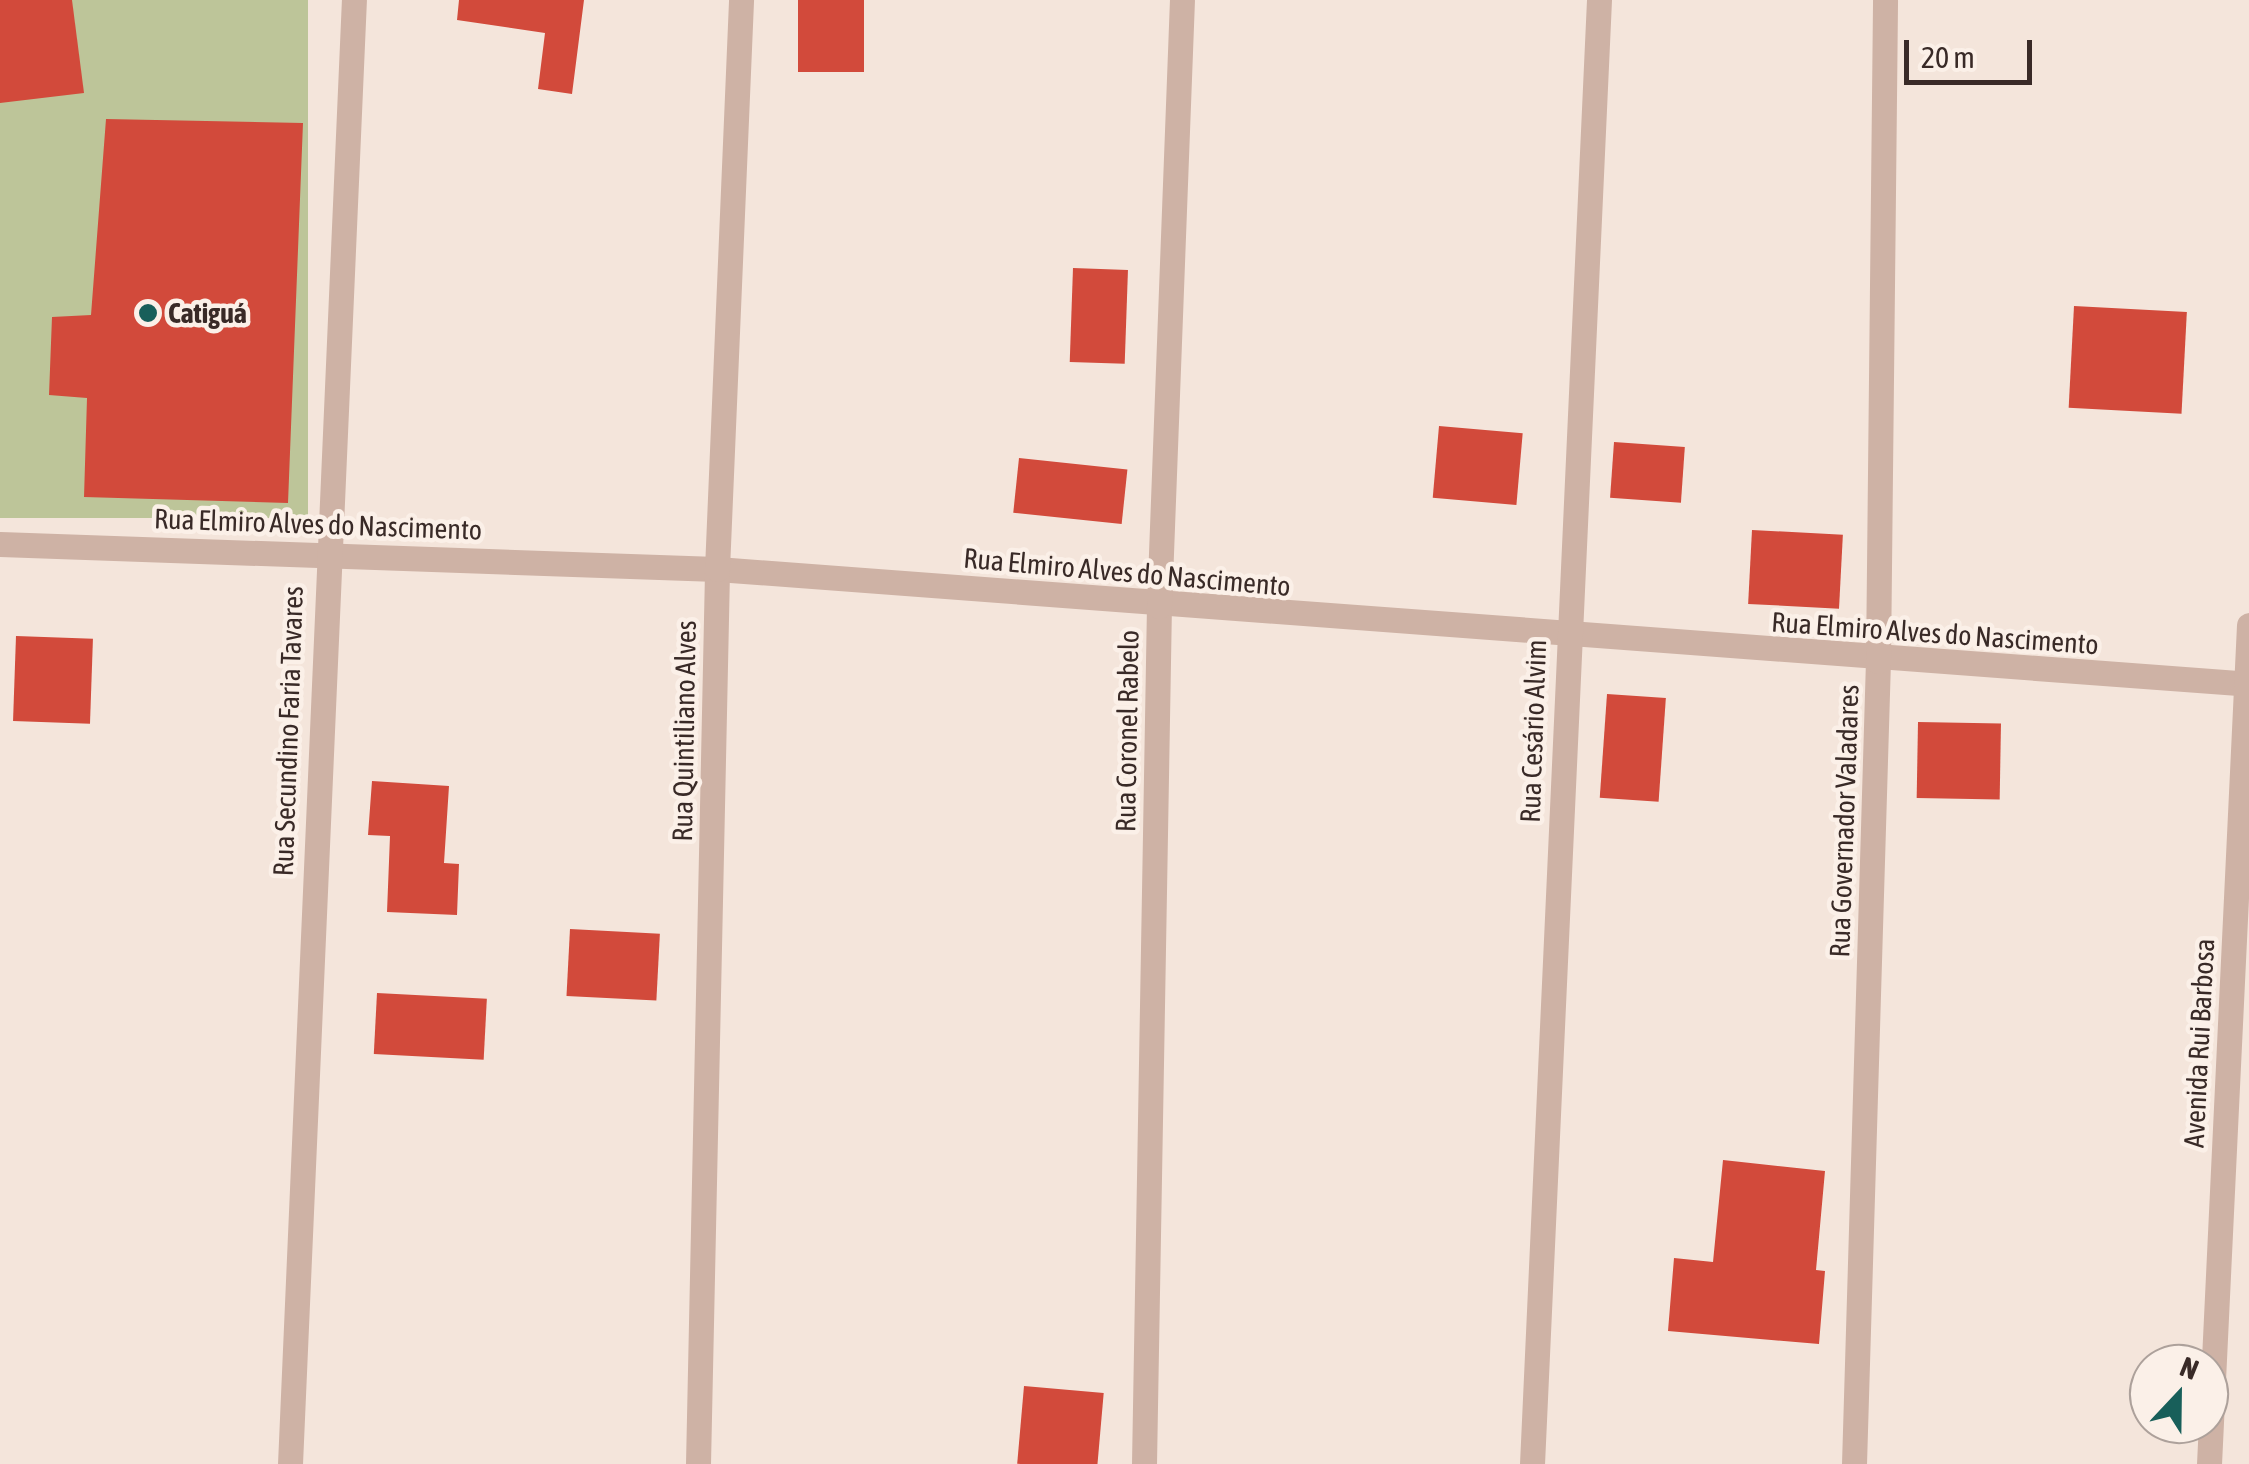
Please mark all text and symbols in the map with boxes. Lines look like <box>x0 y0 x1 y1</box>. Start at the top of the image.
scale bar <box>1909 20 2036 82</box>
text: 20 m <box>1921 40 1975 74</box>
place label: Catiguá <box>168 296 247 330</box>
marker: Catiguá <box>137 302 159 324</box>
street label: Rua Elmiro Alves do Nascimento <box>154 501 482 547</box>
street label: Rua Elmiro Alves do Nascimento <box>962 541 1292 603</box>
street label: Rua Secundino Faria Tavares <box>266 585 310 877</box>
street label: Rua Elmiro Alves do Nascimento <box>1770 605 2100 661</box>
street label: Rua Quintiliano Alves <box>665 620 703 842</box>
street label: Rua Coronel Rabelo <box>1108 630 1146 832</box>
street label: Rua Cesário Alvim <box>1513 639 1553 823</box>
street label: Rua Governador Valadares <box>1822 684 1866 958</box>
street label: Avenida Rui Barbosa <box>2177 938 2221 1148</box>
north arrow <box>2129 1344 2229 1444</box>
text: N <box>2176 1350 2203 1386</box>

